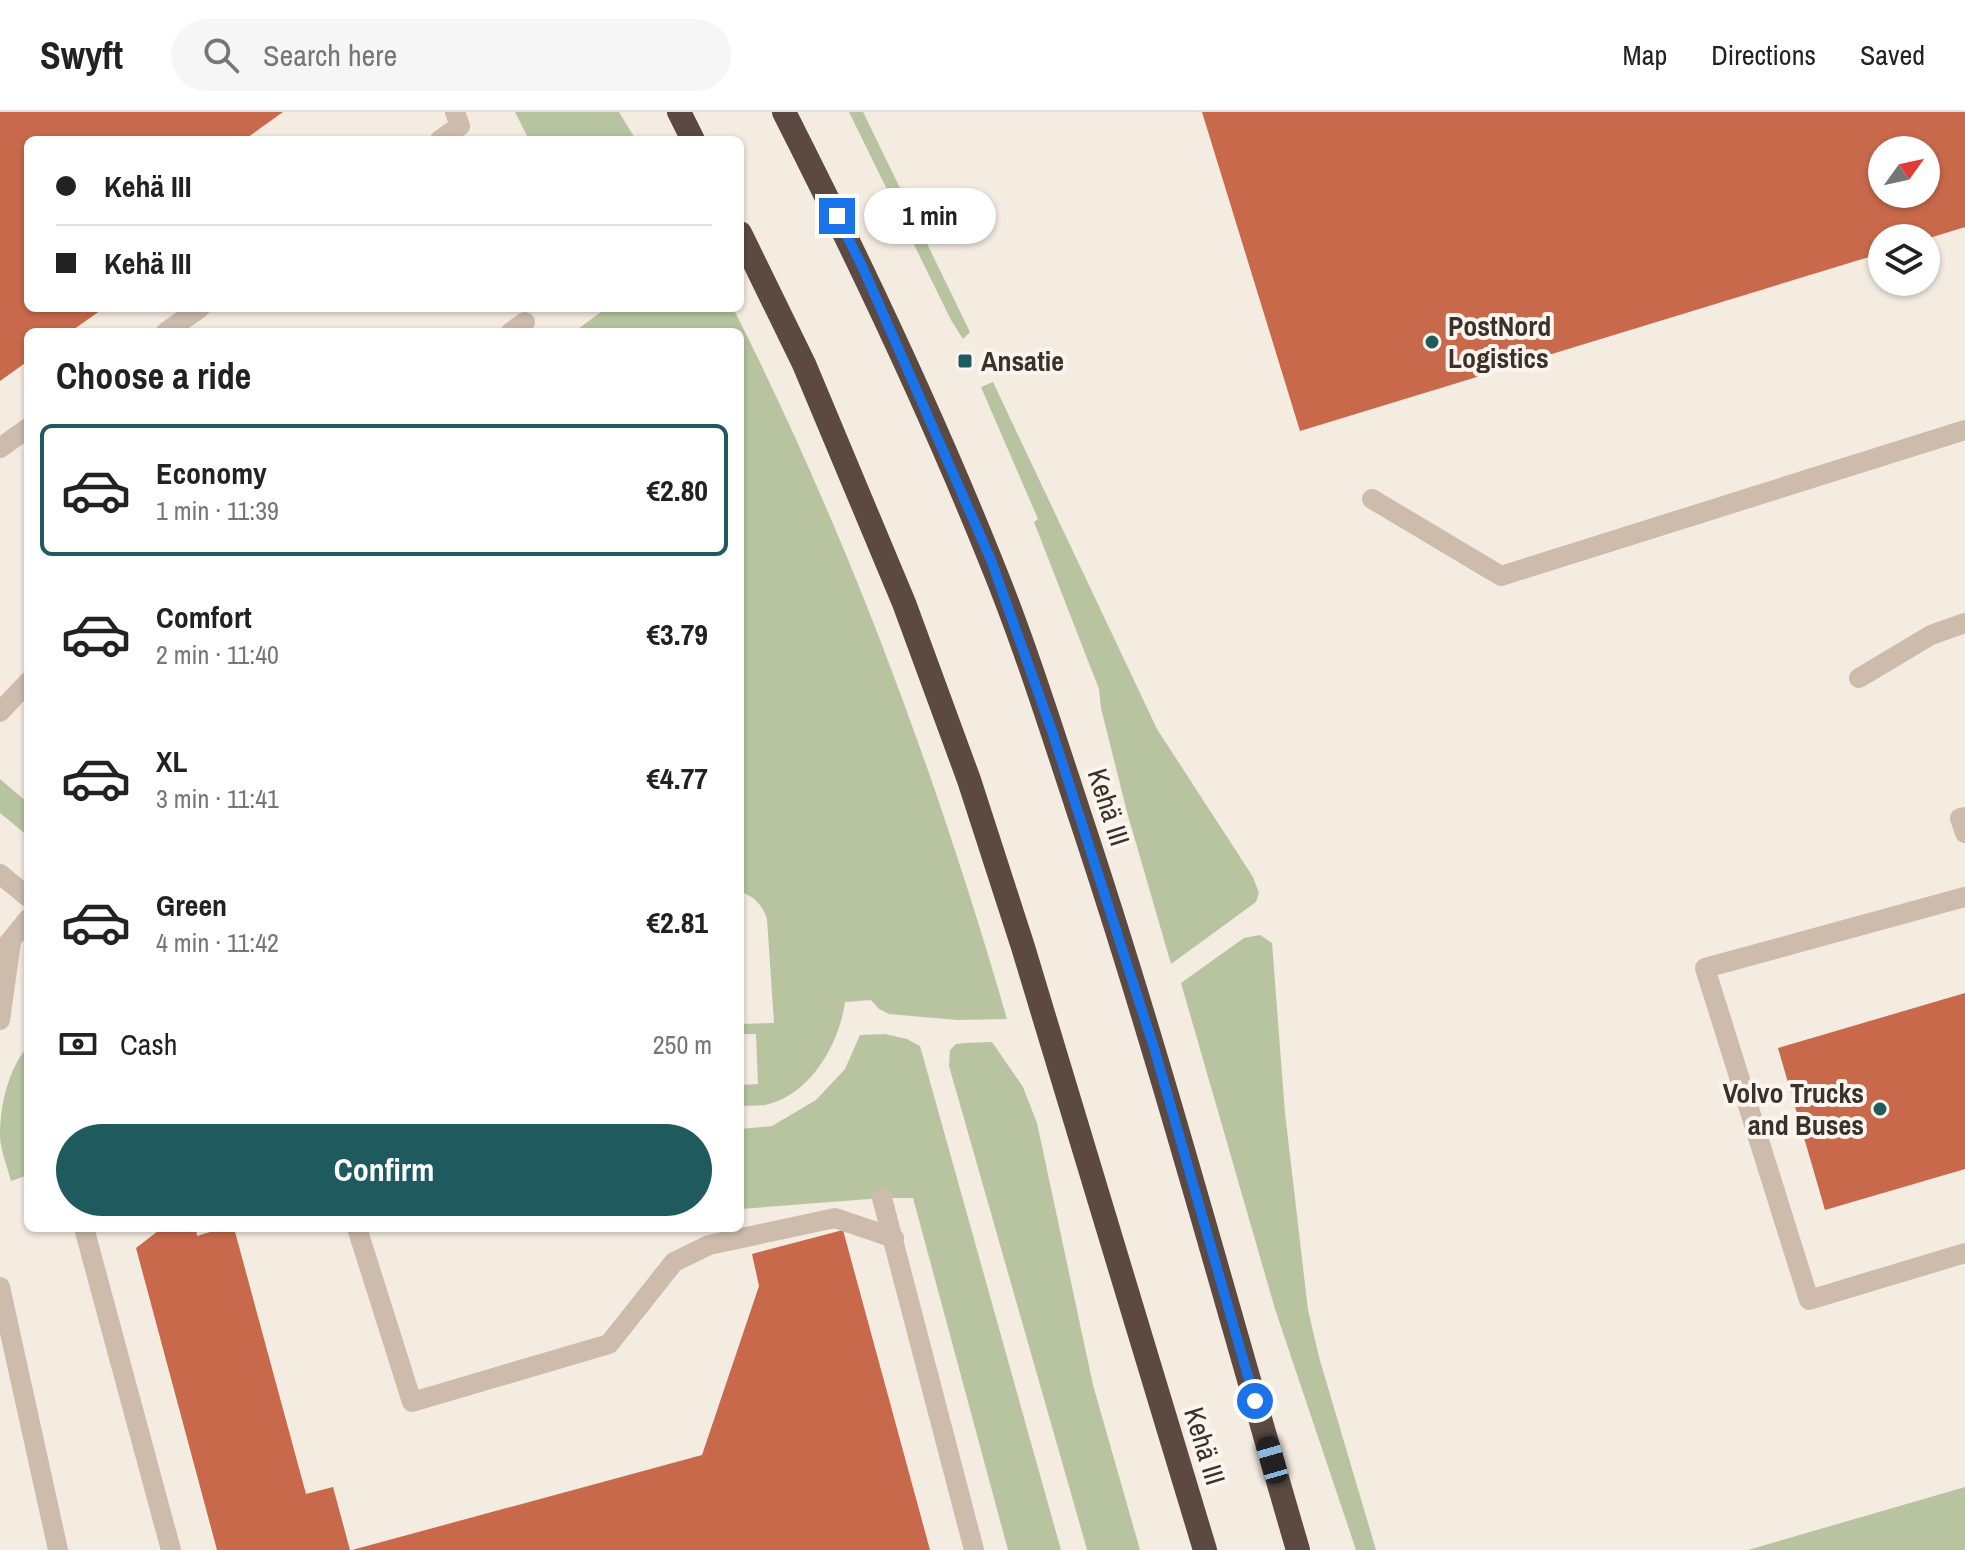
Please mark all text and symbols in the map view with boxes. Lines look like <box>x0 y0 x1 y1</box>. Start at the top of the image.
search box <box>171 19 731 91</box>
text: Swyft <box>40 30 123 81</box>
icon: search <box>199 33 243 77</box>
text: Search here <box>263 35 397 75</box>
text: Map <box>1623 36 1667 74</box>
text: Directions <box>1711 36 1816 74</box>
text: Saved <box>1860 36 1925 74</box>
north arrow <box>1868 136 1940 208</box>
map controls <box>1868 136 1940 296</box>
text: Kehä III <box>104 166 192 206</box>
callout: 1 min <box>865 188 997 244</box>
route end <box>819 198 855 234</box>
text: 1 min <box>902 198 958 233</box>
button: layers <box>1868 224 1940 296</box>
text: Kehä III <box>104 243 192 283</box>
place label: PostNord Logistics <box>1448 307 1551 377</box>
marker: PostNord Logistics <box>1423 333 1441 351</box>
place label: Ansatie <box>981 342 1064 380</box>
text: Choose a ride <box>56 352 251 400</box>
marker: Ansatie <box>956 352 974 370</box>
text: Economy <box>156 453 267 493</box>
icon: car <box>60 454 132 526</box>
text: €2.80 <box>646 470 708 510</box>
text: 1 min · 11:39 <box>156 493 279 528</box>
text: Comfort <box>156 597 252 637</box>
icon: car <box>60 598 132 670</box>
text: €3.79 <box>646 614 708 654</box>
text: 2 min · 11:40 <box>156 637 279 672</box>
text: XL <box>156 741 187 781</box>
icon: car <box>60 742 132 814</box>
text: €4.77 <box>646 758 708 798</box>
street label: Kehä III <box>1079 763 1139 851</box>
text: 3 min · 11:41 <box>156 781 279 816</box>
text: Green <box>156 885 227 925</box>
icon: car <box>60 886 132 958</box>
text: €2.81 <box>646 902 708 942</box>
text: 4 min · 11:42 <box>156 925 279 960</box>
icon: cash <box>56 1022 100 1066</box>
text: Cash <box>120 1024 177 1064</box>
text: 250 m <box>653 1027 712 1062</box>
place label: Volvo Trucks and Buses <box>1723 1074 1864 1144</box>
marker: Volvo Trucks and Buses <box>1871 1100 1889 1118</box>
button: Confirm <box>56 1124 712 1216</box>
route start <box>1237 1383 1273 1419</box>
street label: Kehä III <box>1175 1403 1235 1489</box>
car <box>1254 1434 1290 1486</box>

